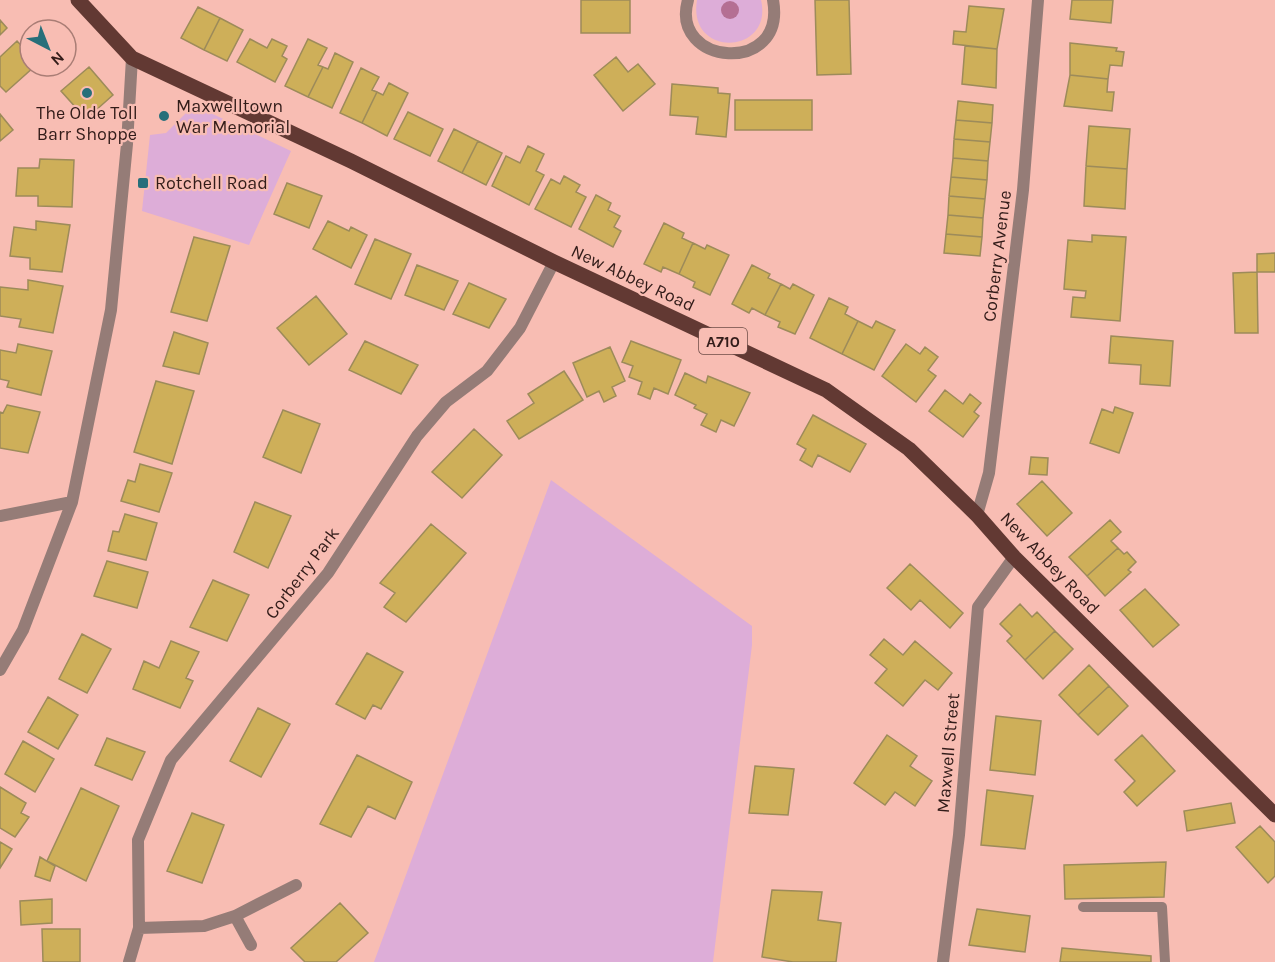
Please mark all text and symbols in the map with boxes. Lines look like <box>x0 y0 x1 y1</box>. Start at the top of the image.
north arrow <box>18 18 78 78</box>
text: N <box>47 48 68 70</box>
marker: The Olde Toll Barr Shoppe <box>80 86 94 100</box>
place label: Maxwelltown War Memorial <box>176 95 290 138</box>
place label: The Olde Toll Barr Shoppe <box>36 102 138 145</box>
marker: Maxwelltown War Memorial <box>157 109 171 123</box>
place label: Rotchell Road <box>155 172 268 194</box>
marker: Rotchell Road <box>136 176 150 190</box>
street label: Corberry Avenue <box>978 189 1016 323</box>
street label: New Abbey Road <box>568 240 698 316</box>
road number: A710 <box>699 328 747 354</box>
street label: New Abbey Road <box>996 507 1104 619</box>
street label: Corberry Park <box>260 523 344 623</box>
street label: Maxwell Street <box>932 692 964 814</box>

